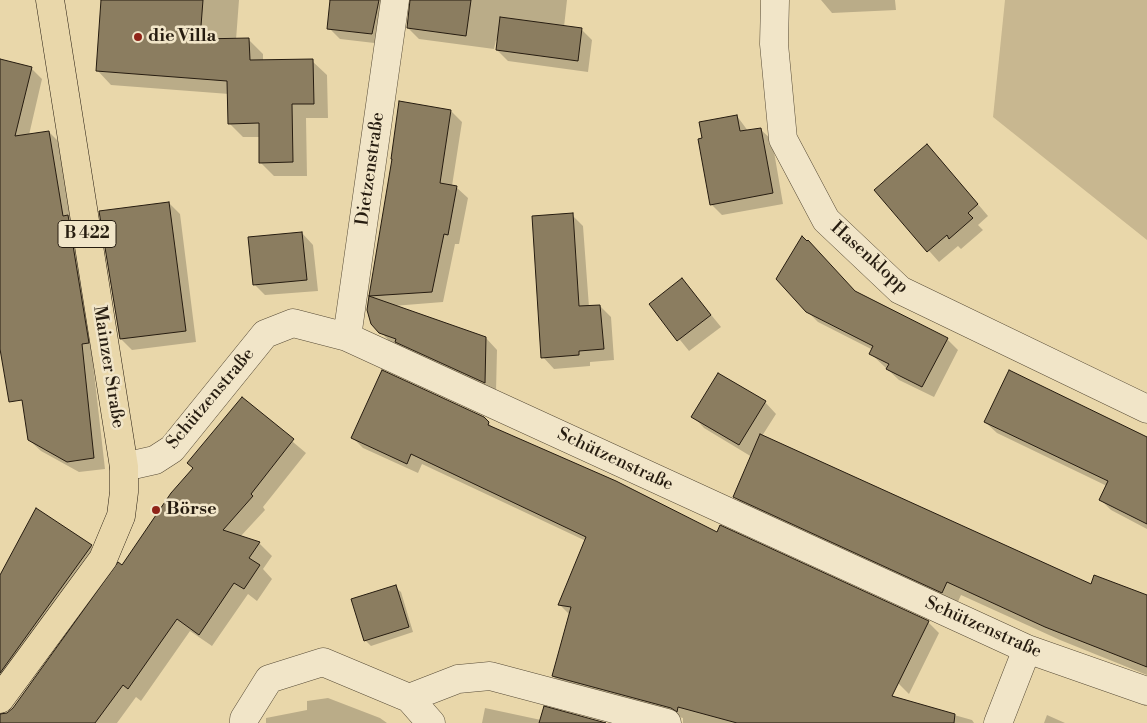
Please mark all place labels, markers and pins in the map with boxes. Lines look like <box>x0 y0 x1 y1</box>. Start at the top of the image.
place label: die Villa <box>148 26 216 48</box>
marker: die Villa <box>132 31 144 43</box>
place label: Börse <box>166 499 217 521</box>
marker: Börse <box>150 504 162 516</box>

